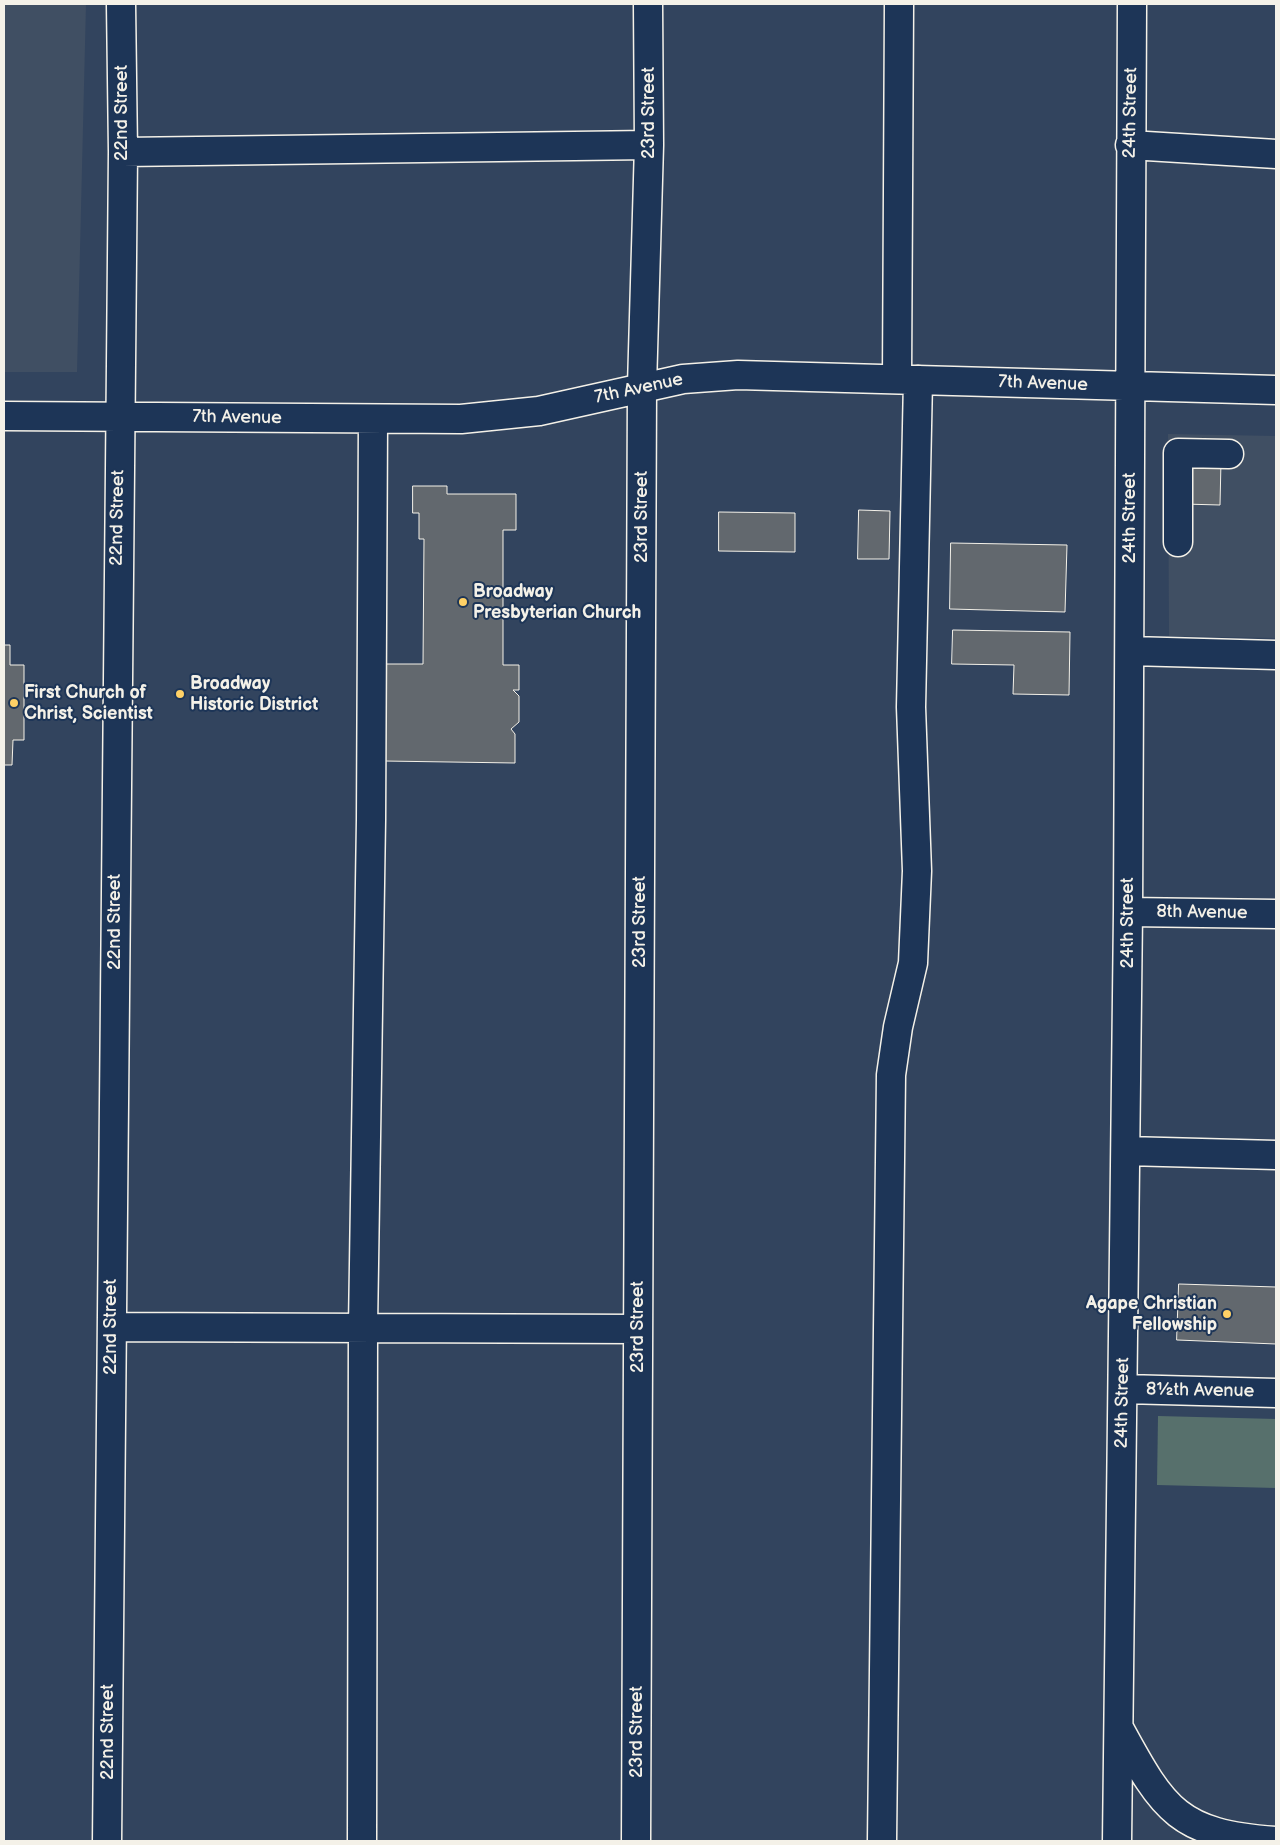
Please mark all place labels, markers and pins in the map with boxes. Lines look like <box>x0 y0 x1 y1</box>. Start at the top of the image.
place label: Broadway Presbyterian Church <box>473 581 641 624</box>
marker: Broadway Presbyterian Church <box>457 596 469 608</box>
place label: Broadway Historic District <box>190 673 318 716</box>
place label: First Church of Christ, Scientist <box>24 682 153 724</box>
marker: Broadway Historic District <box>174 688 186 700</box>
marker: First Church of Christ, Scientist <box>8 697 20 709</box>
place label: Agape Christian Fellowship <box>1086 1293 1217 1336</box>
marker: Agape Christian Fellowship <box>1221 1308 1233 1320</box>

